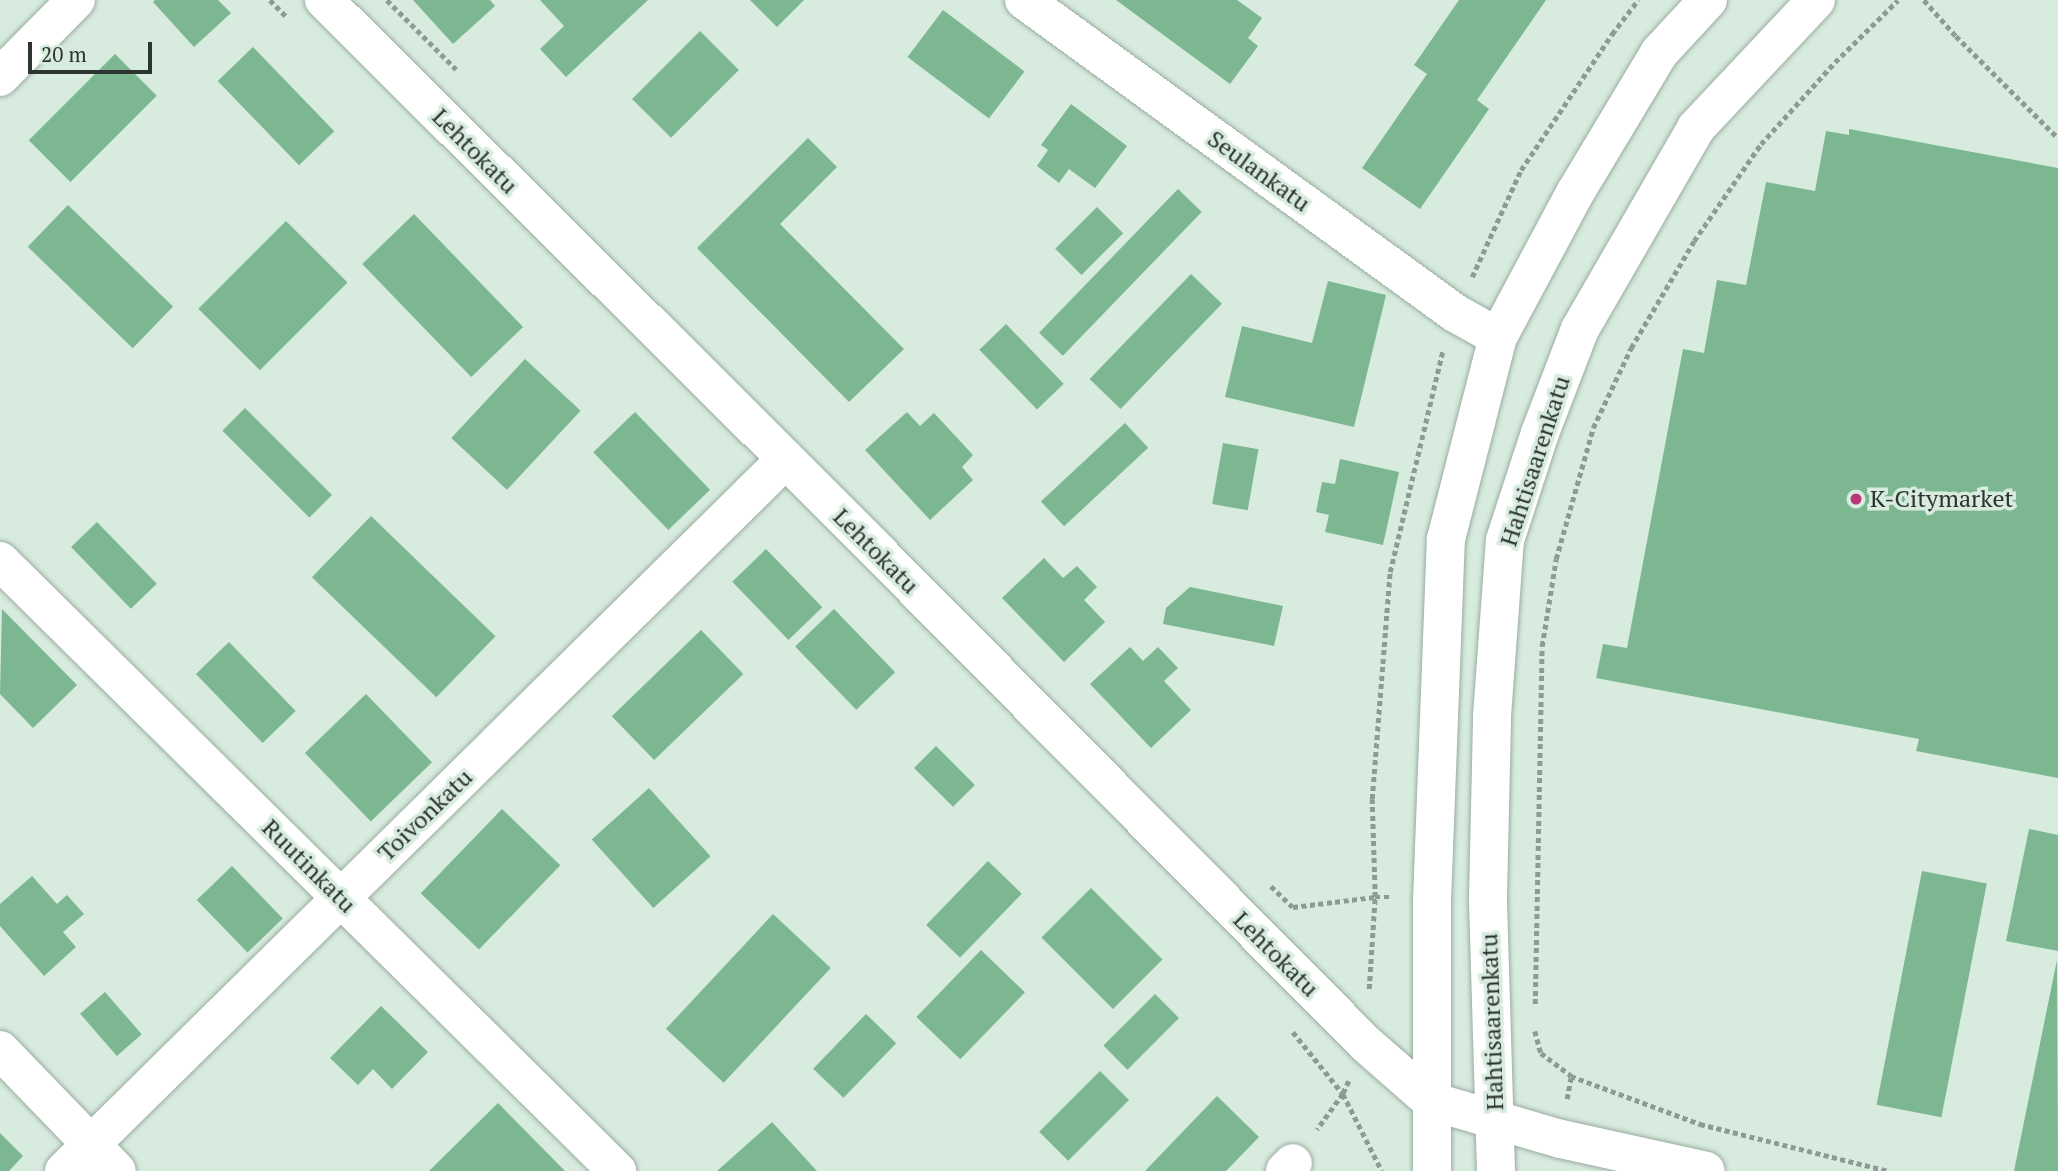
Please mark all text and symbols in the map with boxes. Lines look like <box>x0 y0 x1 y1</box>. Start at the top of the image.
scale bar <box>32 28 156 72</box>
text: 20 m <box>41 40 87 68</box>
street label: Lehtokatu <box>426 102 524 200</box>
street label: Seulankatu <box>1202 124 1316 218</box>
street label: Hahtisaarenkatu <box>1494 372 1576 550</box>
place label: K-Citymarket <box>1870 485 2013 513</box>
marker: K-Citymarket <box>1848 491 1864 507</box>
street label: Lehtokatu <box>827 502 925 600</box>
street label: Toivonkatu <box>372 763 478 867</box>
street label: Ruutinkatu <box>256 813 362 919</box>
street label: Lehtokatu <box>1227 905 1325 1003</box>
street label: Hahtisaarenkatu <box>1475 933 1509 1111</box>

